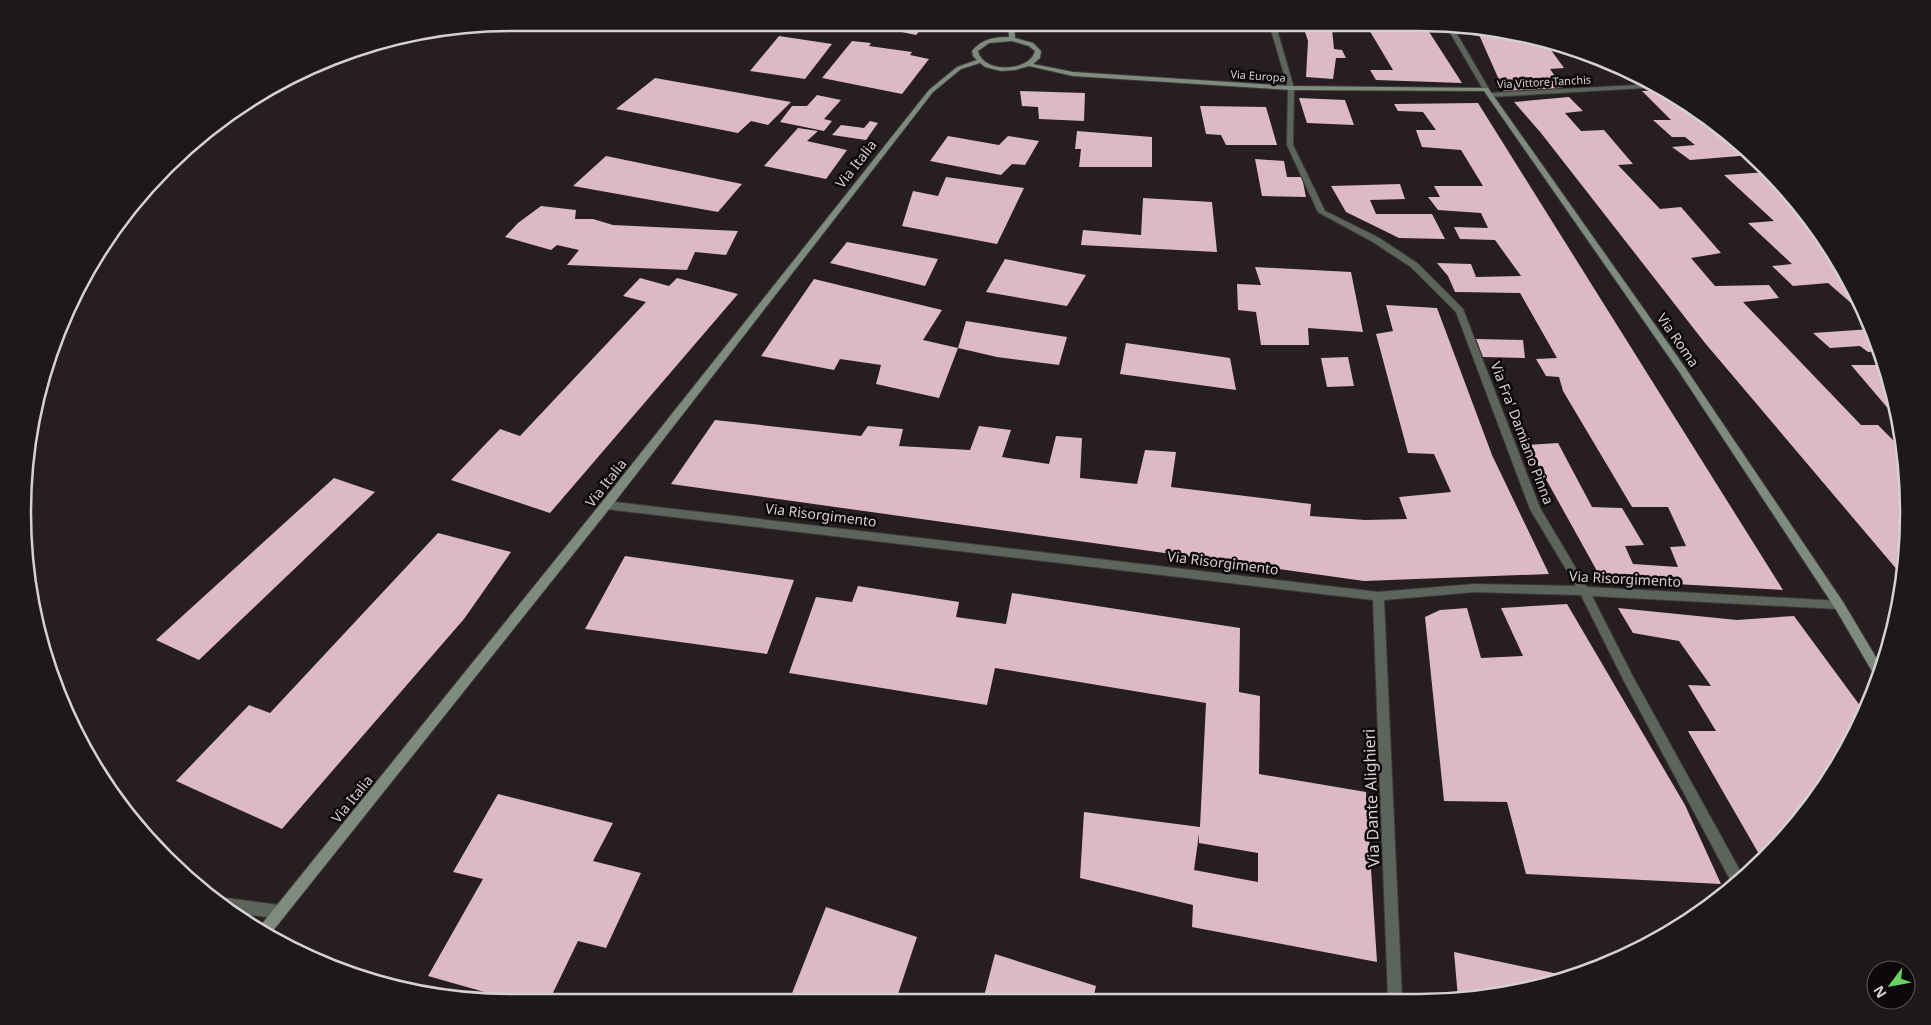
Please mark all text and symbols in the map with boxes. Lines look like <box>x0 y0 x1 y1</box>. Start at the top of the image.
street label: Via Europa <box>1230 66 1286 85</box>
street label: Via Vittore Tanchis <box>1497 72 1591 91</box>
street label: Via Italia <box>831 136 880 192</box>
street label: Via Roma <box>1653 309 1704 370</box>
street label: Via Fra' Damiano Pinna <box>1486 359 1558 507</box>
street label: Via Italia <box>581 455 630 511</box>
street label: Via Risorgimento <box>764 498 878 531</box>
street label: Via Risorgimento <box>1166 546 1280 579</box>
street label: Via Risorgimento <box>1569 566 1681 591</box>
street label: Via Dante Alighieri <box>1358 728 1384 868</box>
street label: Via Italia <box>327 771 377 827</box>
north arrow <box>1866 960 1916 1010</box>
text: N <box>1868 982 1891 1002</box>

